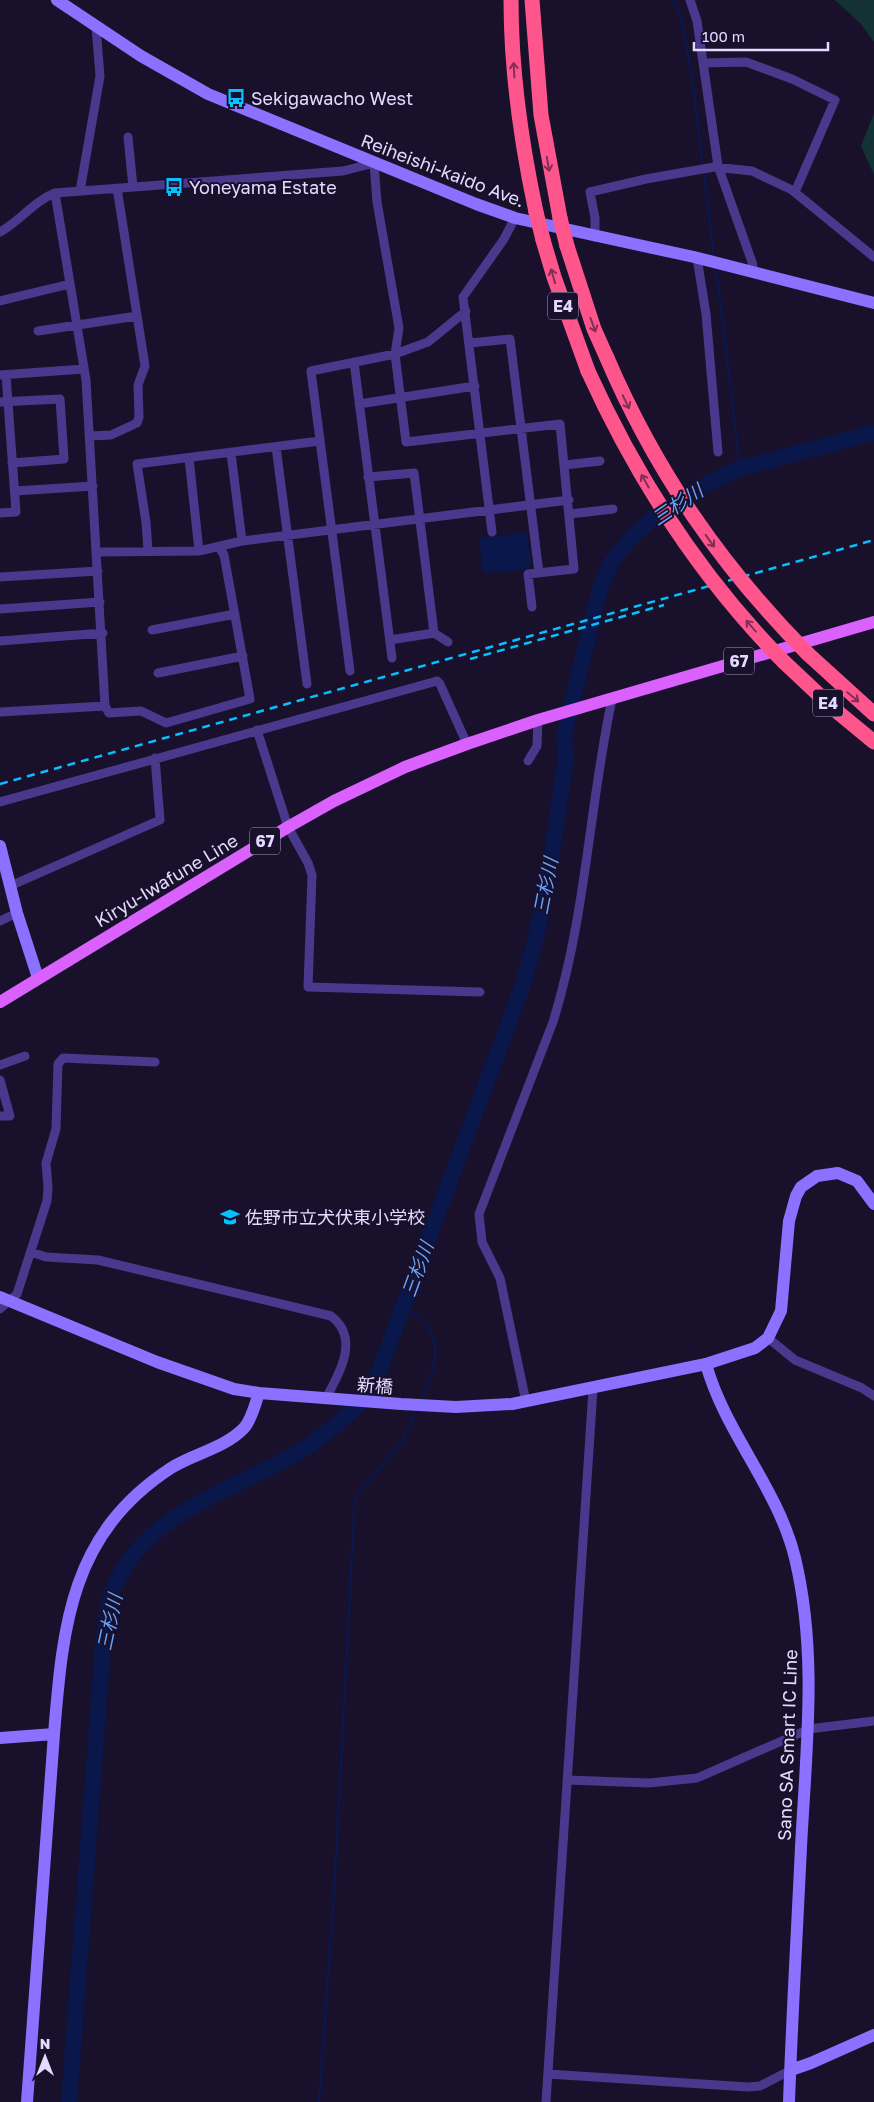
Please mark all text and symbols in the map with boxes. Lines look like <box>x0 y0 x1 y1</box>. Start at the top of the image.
scale bar <box>694 20 828 52</box>
text: 100 m <box>702 27 745 45</box>
one-way arrow <box>509 62 519 78</box>
bus stop icon: Sekigawacho West <box>225 87 247 109</box>
place label: Sekigawacho West <box>251 87 413 109</box>
street label: Reiheishi-kaido Ave. <box>358 129 528 211</box>
one-way arrow <box>544 155 554 171</box>
bus stop icon: Yoneyama Estate <box>163 176 185 198</box>
place label: Yoneyama Estate <box>189 176 337 198</box>
one-way arrow <box>548 268 558 284</box>
road number: E4 <box>548 292 578 320</box>
one-way arrow <box>589 317 598 332</box>
one-way arrow <box>622 395 632 410</box>
one-way arrow <box>639 475 649 489</box>
water label: 三杉川 <box>647 477 709 529</box>
one-way arrow <box>705 534 716 547</box>
one-way arrow <box>745 620 757 633</box>
road number: 67 <box>724 648 754 674</box>
road number: E4 <box>813 690 843 716</box>
one-way arrow <box>847 691 860 702</box>
road number: 67 <box>250 828 280 854</box>
street label: Kiryu-Iwafune Line <box>91 829 241 931</box>
water label: 三杉川 <box>528 854 562 916</box>
school or university icon: 佐野市立犬伏東小学校 <box>219 1206 241 1228</box>
place label: 佐野市立犬伏東小学校 <box>245 1206 425 1228</box>
water label: 三杉川 <box>396 1236 438 1300</box>
street label: 新橋 <box>356 1372 394 1398</box>
water label: 三杉川 <box>92 1590 127 1652</box>
street label: Sano SA Smart IC Line <box>773 1649 801 1841</box>
north arrow <box>20 2032 70 2082</box>
text: N <box>40 2035 50 2052</box>

